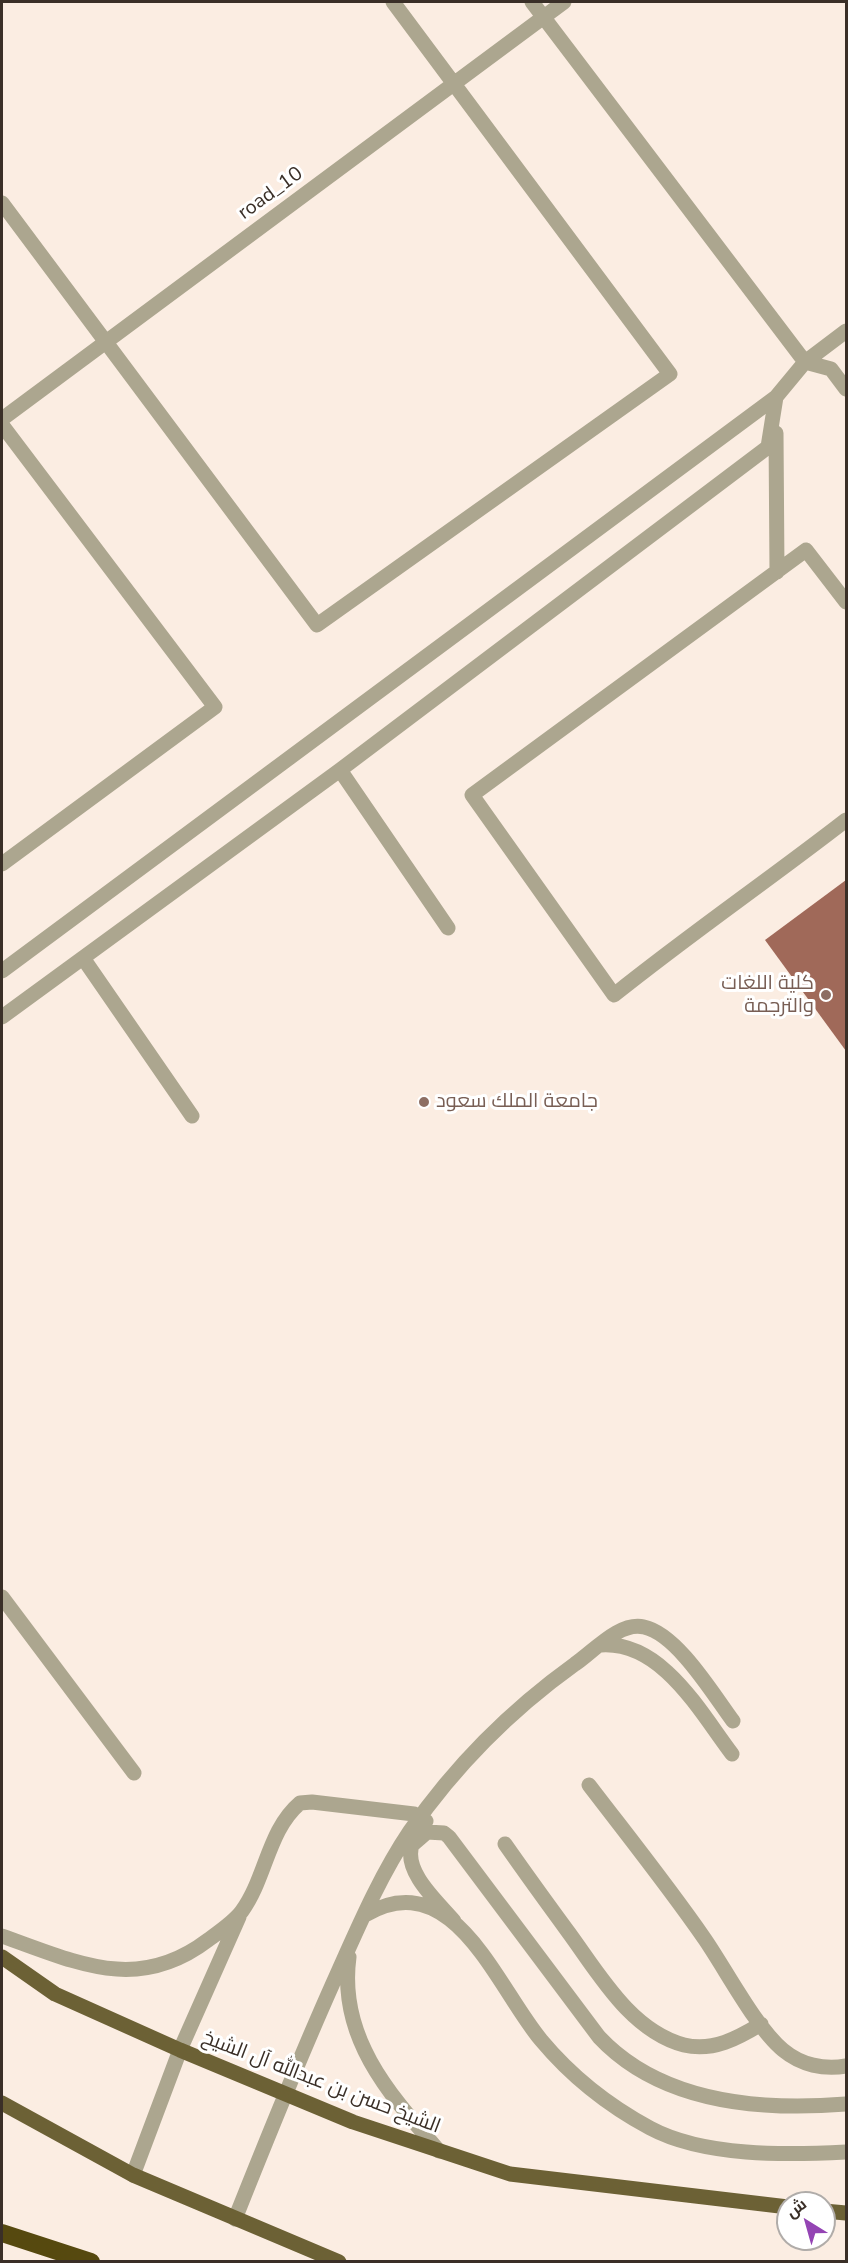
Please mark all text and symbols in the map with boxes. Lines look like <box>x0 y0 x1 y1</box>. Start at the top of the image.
street label: road_10 <box>234 162 308 226</box>
place label: كلية اللغات والترجمة <box>721 972 814 1019</box>
marker: كلية اللغات والترجمة <box>819 988 833 1002</box>
place label: جامعة الملك سعود <box>436 1090 598 1114</box>
marker: جامعة الملك سعود <box>417 1095 431 1109</box>
street label: الشيخ حسن بن عبدالله آل الشيخ <box>198 2026 444 2140</box>
north arrow <box>776 2191 836 2251</box>
text: ش <box>782 2193 811 2223</box>

